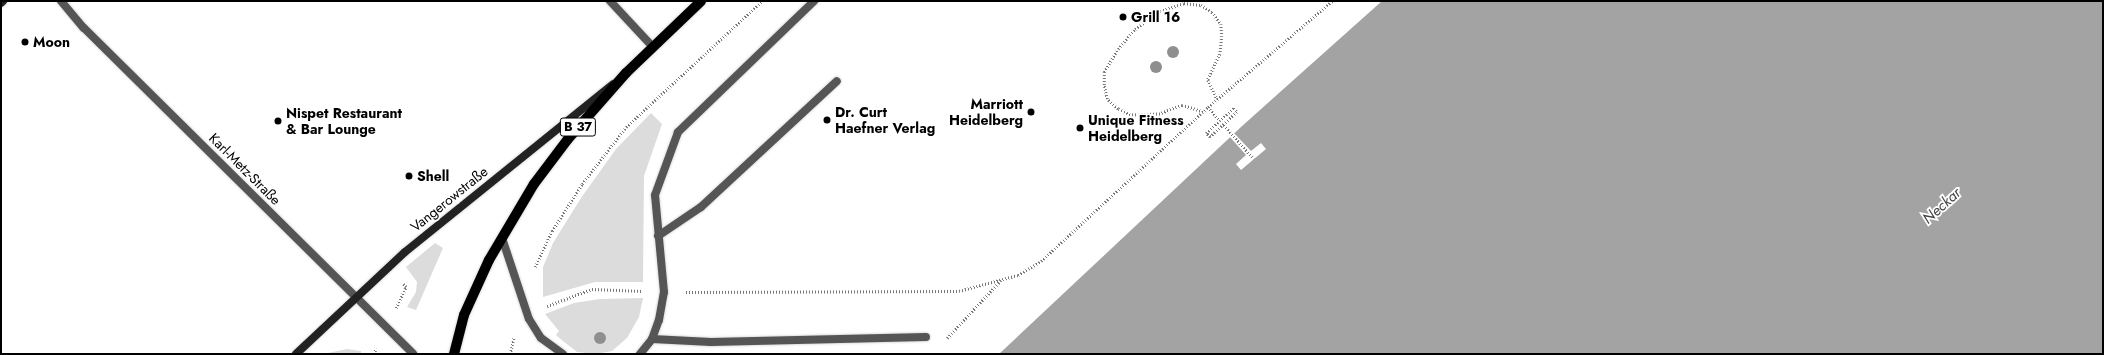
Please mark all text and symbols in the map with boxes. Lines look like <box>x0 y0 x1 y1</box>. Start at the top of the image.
place label: Grill 16 <box>1131 9 1180 25</box>
marker: Grill 16 <box>1118 12 1128 22</box>
place label: Moon <box>33 34 70 50</box>
marker: Moon <box>20 37 30 47</box>
place label: Marriott Heidelberg <box>949 96 1023 128</box>
place label: Dr. Curt Haefner Verlag <box>835 104 935 136</box>
place label: Nispet Restaurant & Bar Lounge <box>286 105 402 138</box>
marker: Marriott Heidelberg <box>1026 107 1036 117</box>
place label: Unique Fitness Heidelberg <box>1088 112 1184 144</box>
marker: Dr. Curt Haefner Verlag <box>822 115 832 125</box>
marker: Nispet Restaurant & Bar Lounge <box>273 116 283 126</box>
road number: B 37 <box>559 116 597 138</box>
marker: Unique Fitness Heidelberg <box>1075 123 1085 133</box>
street label: Karl-Metz-Straße <box>206 130 284 208</box>
street label: Vangerowstraße <box>407 163 491 235</box>
place label: Shell <box>417 168 449 184</box>
marker: Shell <box>404 171 414 181</box>
water label: Neckar <box>1919 184 1965 228</box>

